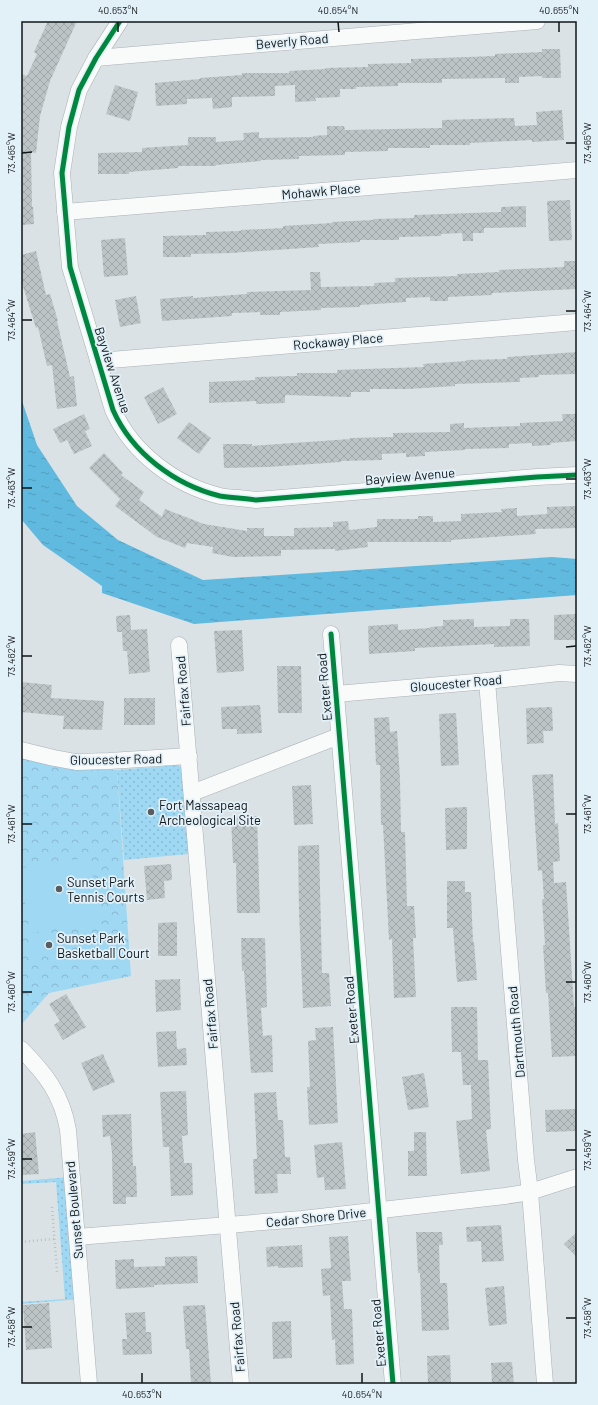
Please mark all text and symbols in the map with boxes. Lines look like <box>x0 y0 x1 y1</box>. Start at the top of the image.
text: 40.653°N <box>98 4 138 16</box>
text: 40.654°N <box>318 4 358 16</box>
text: 40.655°N <box>539 4 579 16</box>
street label: Beverly Road <box>255 30 329 52</box>
text: 73.465°W <box>581 122 593 164</box>
text: 73.465°W <box>5 132 17 174</box>
street label: Mohawk Place <box>281 180 361 202</box>
text: 73.464°W <box>581 290 593 332</box>
text: 73.464°W <box>5 299 17 341</box>
street label: Bayview Avenue <box>91 325 135 415</box>
street label: Rockaway Place <box>292 329 384 353</box>
text: 73.463°W <box>581 458 593 500</box>
street label: Bayview Avenue <box>364 464 456 488</box>
text: 73.463°W <box>5 467 17 509</box>
text: 73.462°W <box>581 625 593 667</box>
text: 73.462°W <box>5 635 17 677</box>
street label: Exeter Road <box>313 652 335 722</box>
street label: Fairfax Road <box>172 655 194 727</box>
street label: Gloucester Road <box>409 671 503 695</box>
street label: Gloucester Road <box>70 750 162 768</box>
text: 73.461°W <box>581 794 593 834</box>
place label: Fort Massapeag Archeological Site <box>159 797 261 828</box>
text: 73.461°W <box>5 804 17 844</box>
marker: Fort Massapeag Archeological Site <box>146 807 156 817</box>
place label: Sunset Park Tennis Courts <box>67 874 144 905</box>
marker: Sunset Park Tennis Courts <box>54 884 64 894</box>
place label: Sunset Park Basketball Court <box>57 930 150 961</box>
marker: Sunset Park Basketball Court <box>44 940 54 950</box>
text: 73.460°W <box>581 961 593 1003</box>
text: 73.460°W <box>5 971 17 1013</box>
street label: Exeter Road <box>340 975 362 1045</box>
street label: Fairfax Road <box>199 978 221 1050</box>
street label: Dartmouth Road <box>504 985 528 1079</box>
text: 73.459°W <box>581 1129 593 1171</box>
text: 73.459°W <box>5 1138 17 1180</box>
street label: Sunset Boulevard <box>62 1160 86 1260</box>
street label: Cedar Shore Drive <box>265 1204 367 1230</box>
text: 73.458°W <box>581 1297 593 1339</box>
street label: Exeter Road <box>367 1298 389 1368</box>
street label: Fairfax Road <box>226 1301 248 1373</box>
text: 73.458°W <box>5 1306 17 1348</box>
text: 40.653°N <box>122 1388 162 1400</box>
text: 40.654°N <box>342 1388 382 1400</box>

